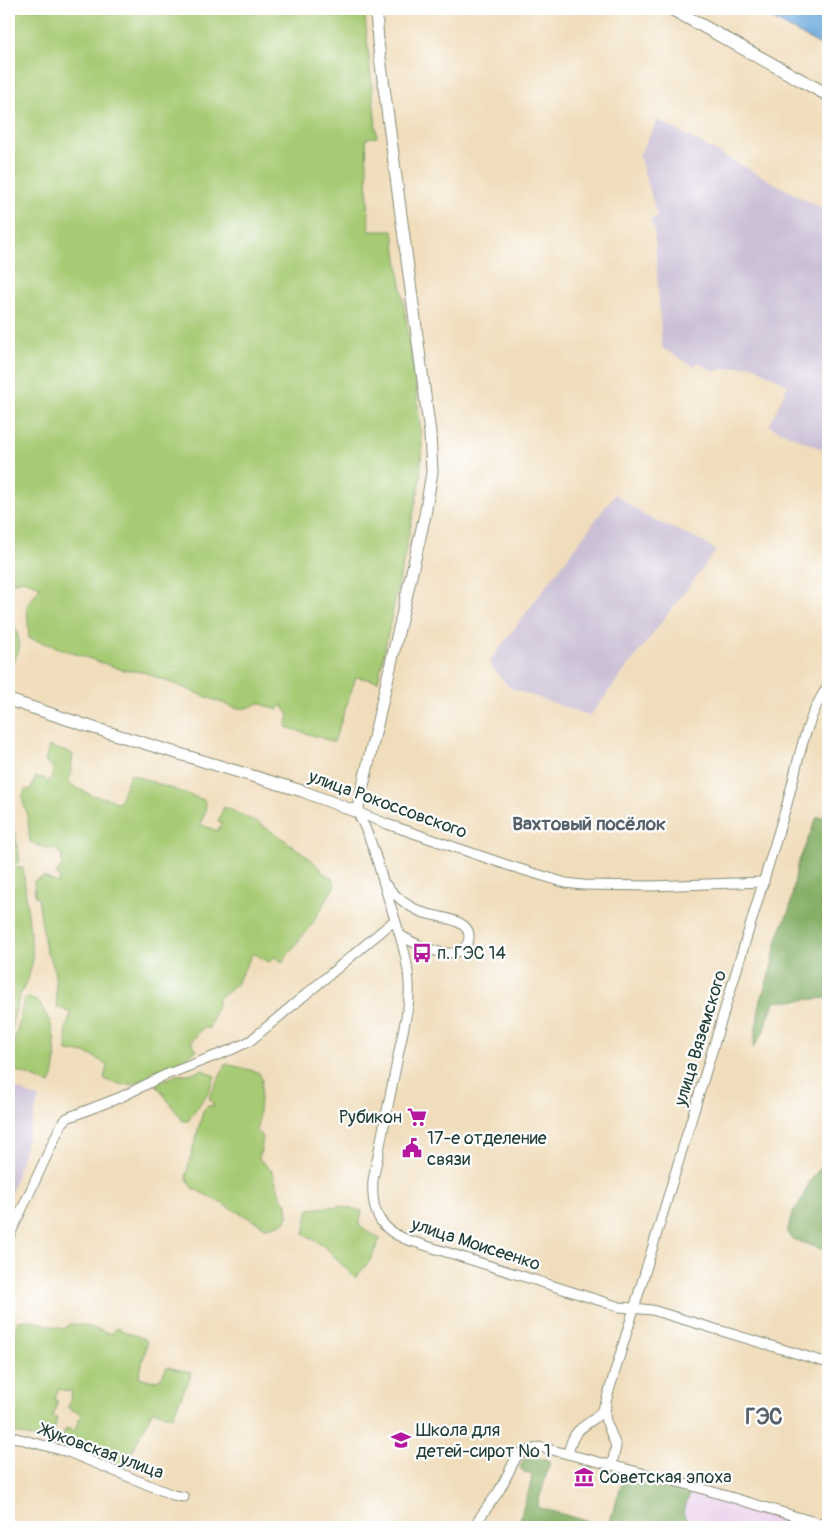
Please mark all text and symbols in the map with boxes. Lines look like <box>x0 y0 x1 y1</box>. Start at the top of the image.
street label: улица Рокоссовского <box>304 765 471 844</box>
district label: Вахтовый посёлок <box>512 812 666 836</box>
bus stop icon: п. ГЭС 14 <box>411 942 433 964</box>
place label: п. ГЭС 14 <box>437 942 506 965</box>
street label: улица Вяземского <box>669 967 732 1110</box>
place label: Рубикон <box>339 1106 402 1129</box>
supermarket icon: Рубикон <box>406 1106 428 1128</box>
place label: 17-е отделение связи <box>427 1127 547 1171</box>
public building icon: 17-е отделение связи <box>401 1137 423 1159</box>
street label: улица Моисеенко <box>408 1212 544 1276</box>
district label: ГЭС <box>745 1403 783 1431</box>
street label: Жуковская улица <box>34 1417 167 1485</box>
place label: Школа для детей-сирот № 1 <box>416 1419 551 1463</box>
school or university icon: Школа для детей-сирот № 1 <box>390 1429 412 1451</box>
museum icon: Советская эпоха <box>573 1466 595 1488</box>
place label: Советская эпоха <box>599 1466 732 1489</box>

